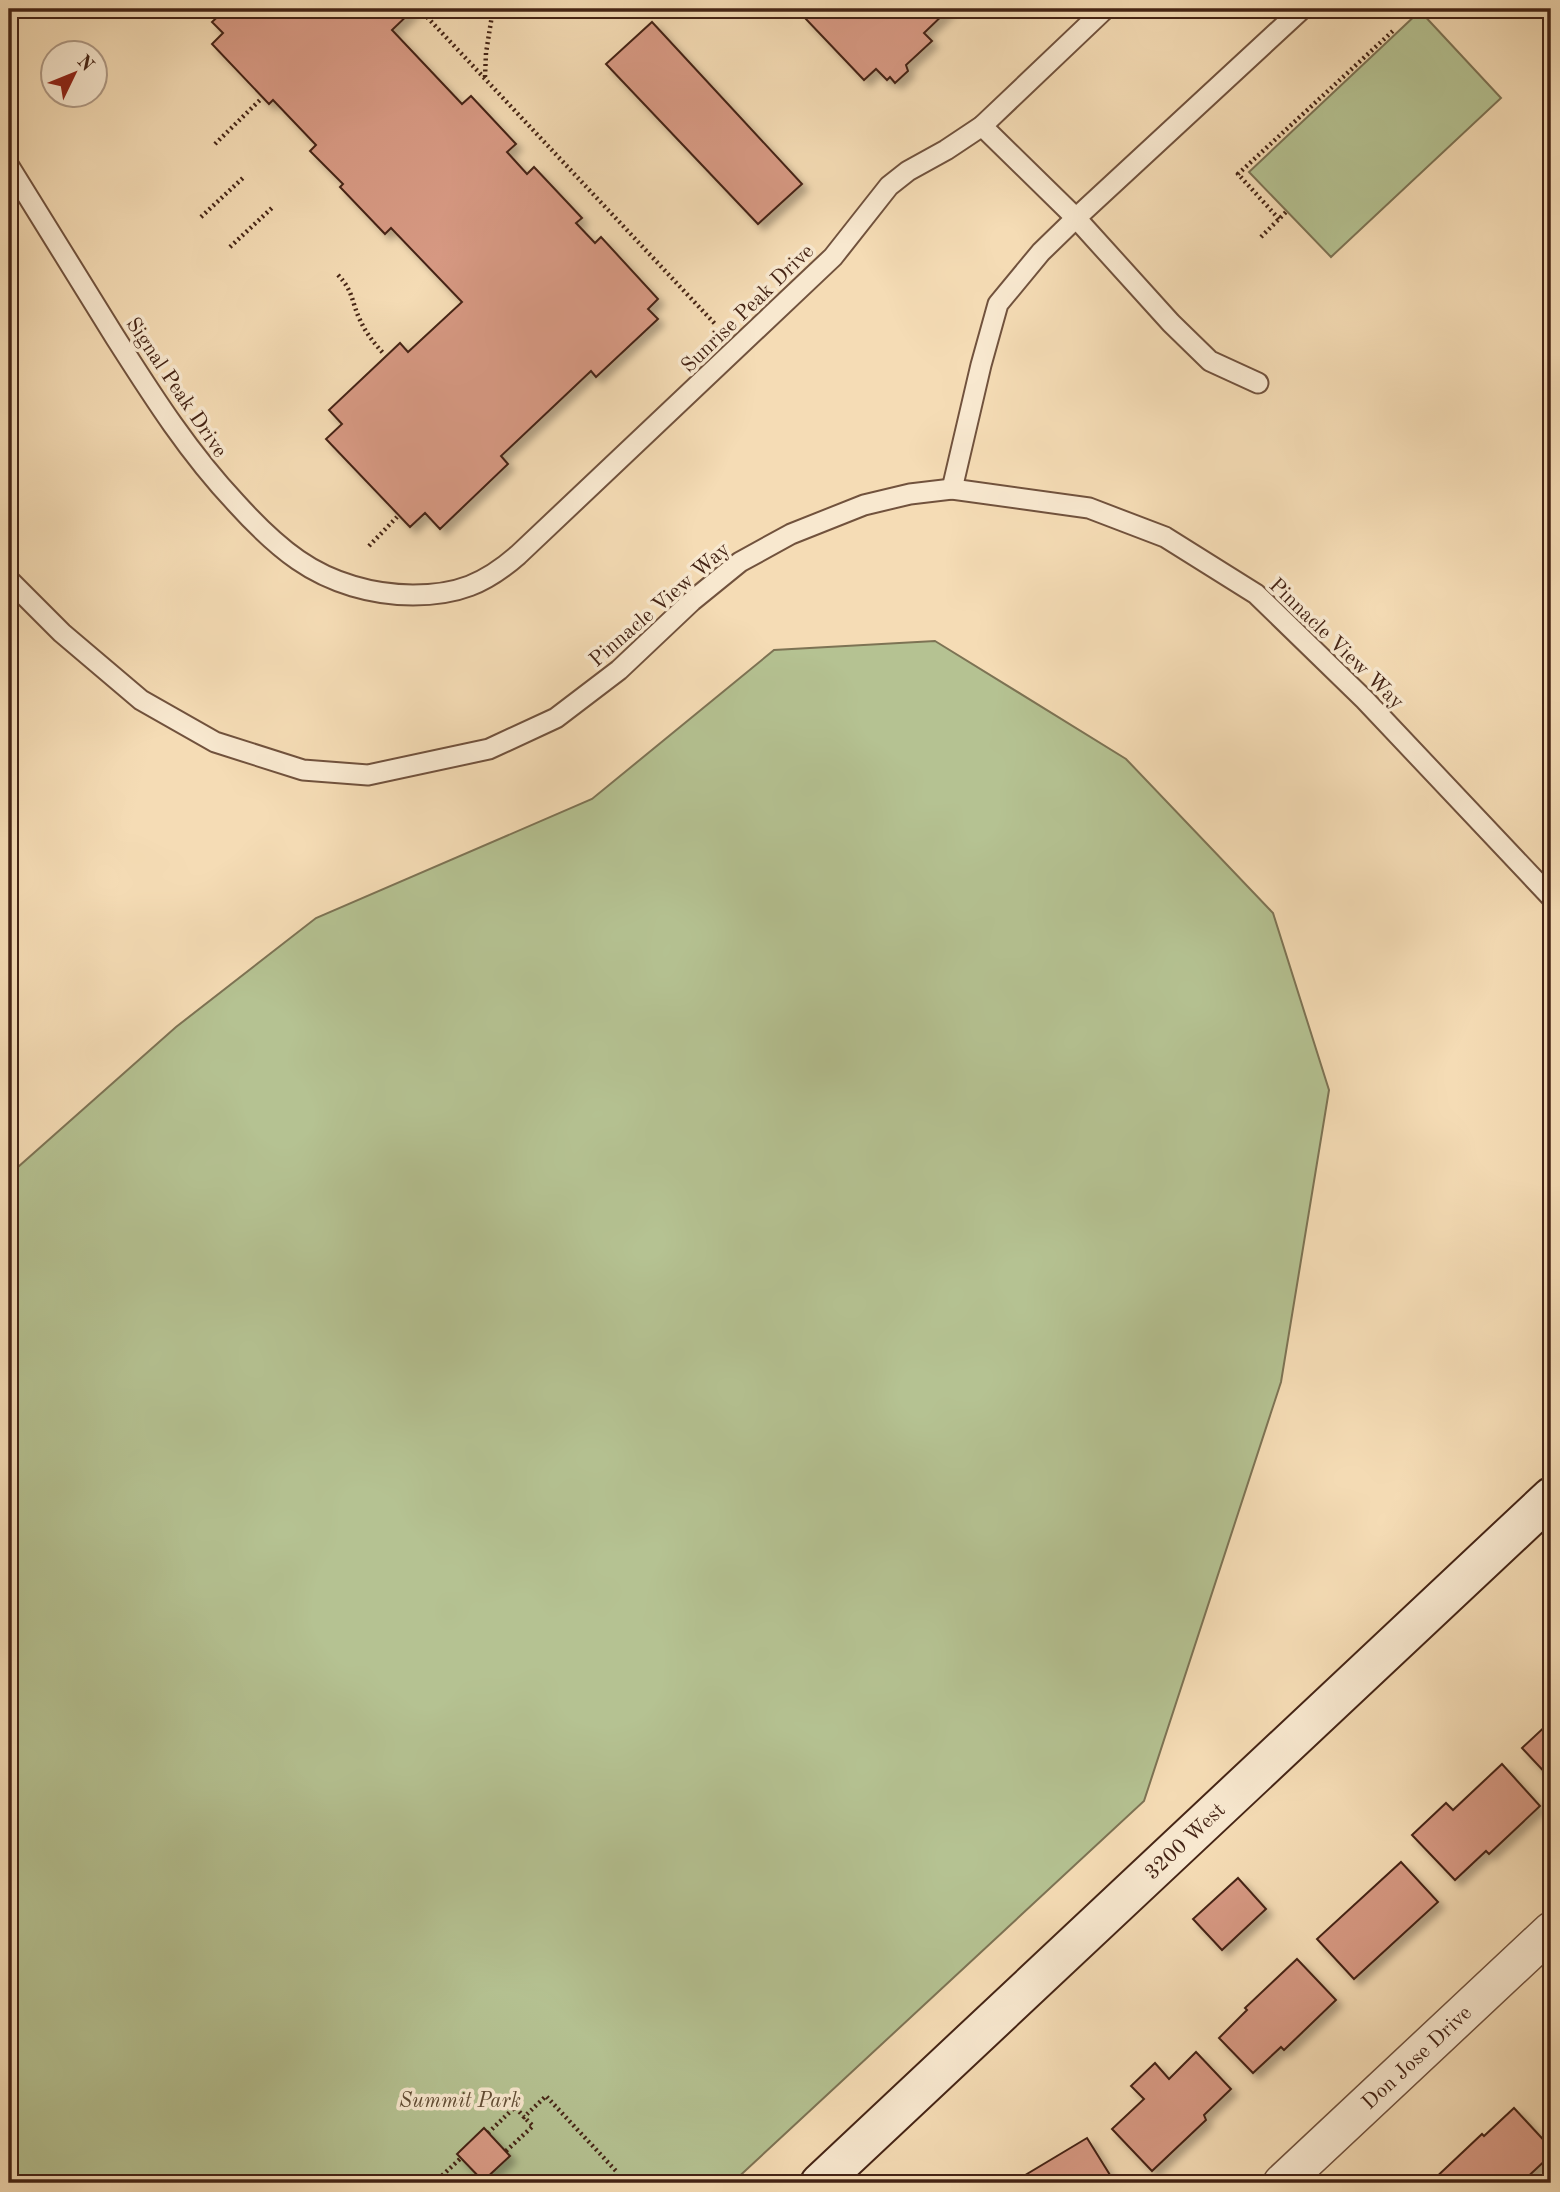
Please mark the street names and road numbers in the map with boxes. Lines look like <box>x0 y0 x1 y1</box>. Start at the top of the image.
street label: Sunrise Peak Drive <box>678 241 818 377</box>
street label: Signal Peak Drive <box>121 314 230 462</box>
street label: Pinnacle View Way <box>586 539 734 671</box>
street label: Pinnacle View Way <box>1265 575 1407 713</box>
street label: 3200 West <box>1142 1800 1230 1884</box>
street label: Don Jose Drive <box>1359 2002 1476 2114</box>

